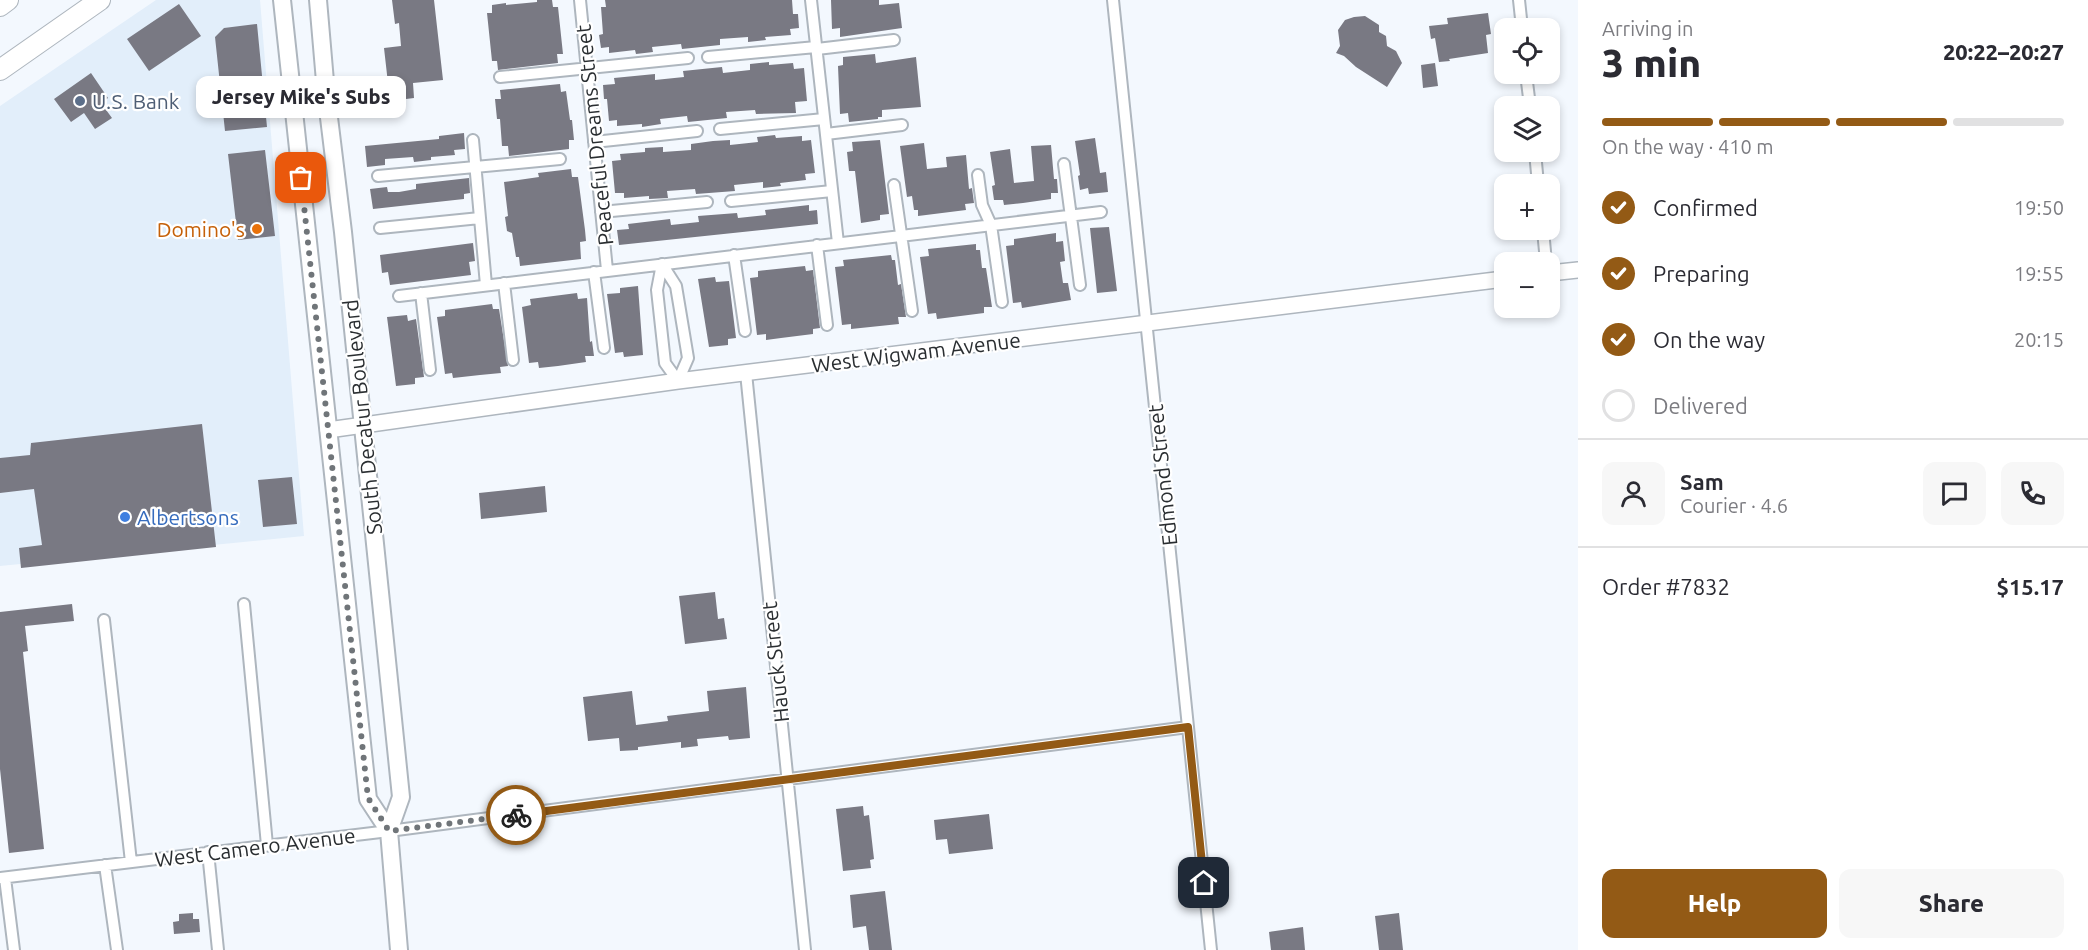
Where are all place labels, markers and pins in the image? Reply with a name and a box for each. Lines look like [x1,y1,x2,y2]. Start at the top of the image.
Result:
callout: Jersey Mike's Subs [196,76,406,118]
place label: U.S. Bank [92,89,180,113]
marker: U.S. Bank [73,94,87,108]
pin [275,152,326,203]
place label: Domino's [157,217,245,241]
marker: Domino's [250,222,264,236]
place label: Albertsons [137,505,239,529]
marker: Albertsons [118,510,132,524]
pin [1178,857,1229,908]

